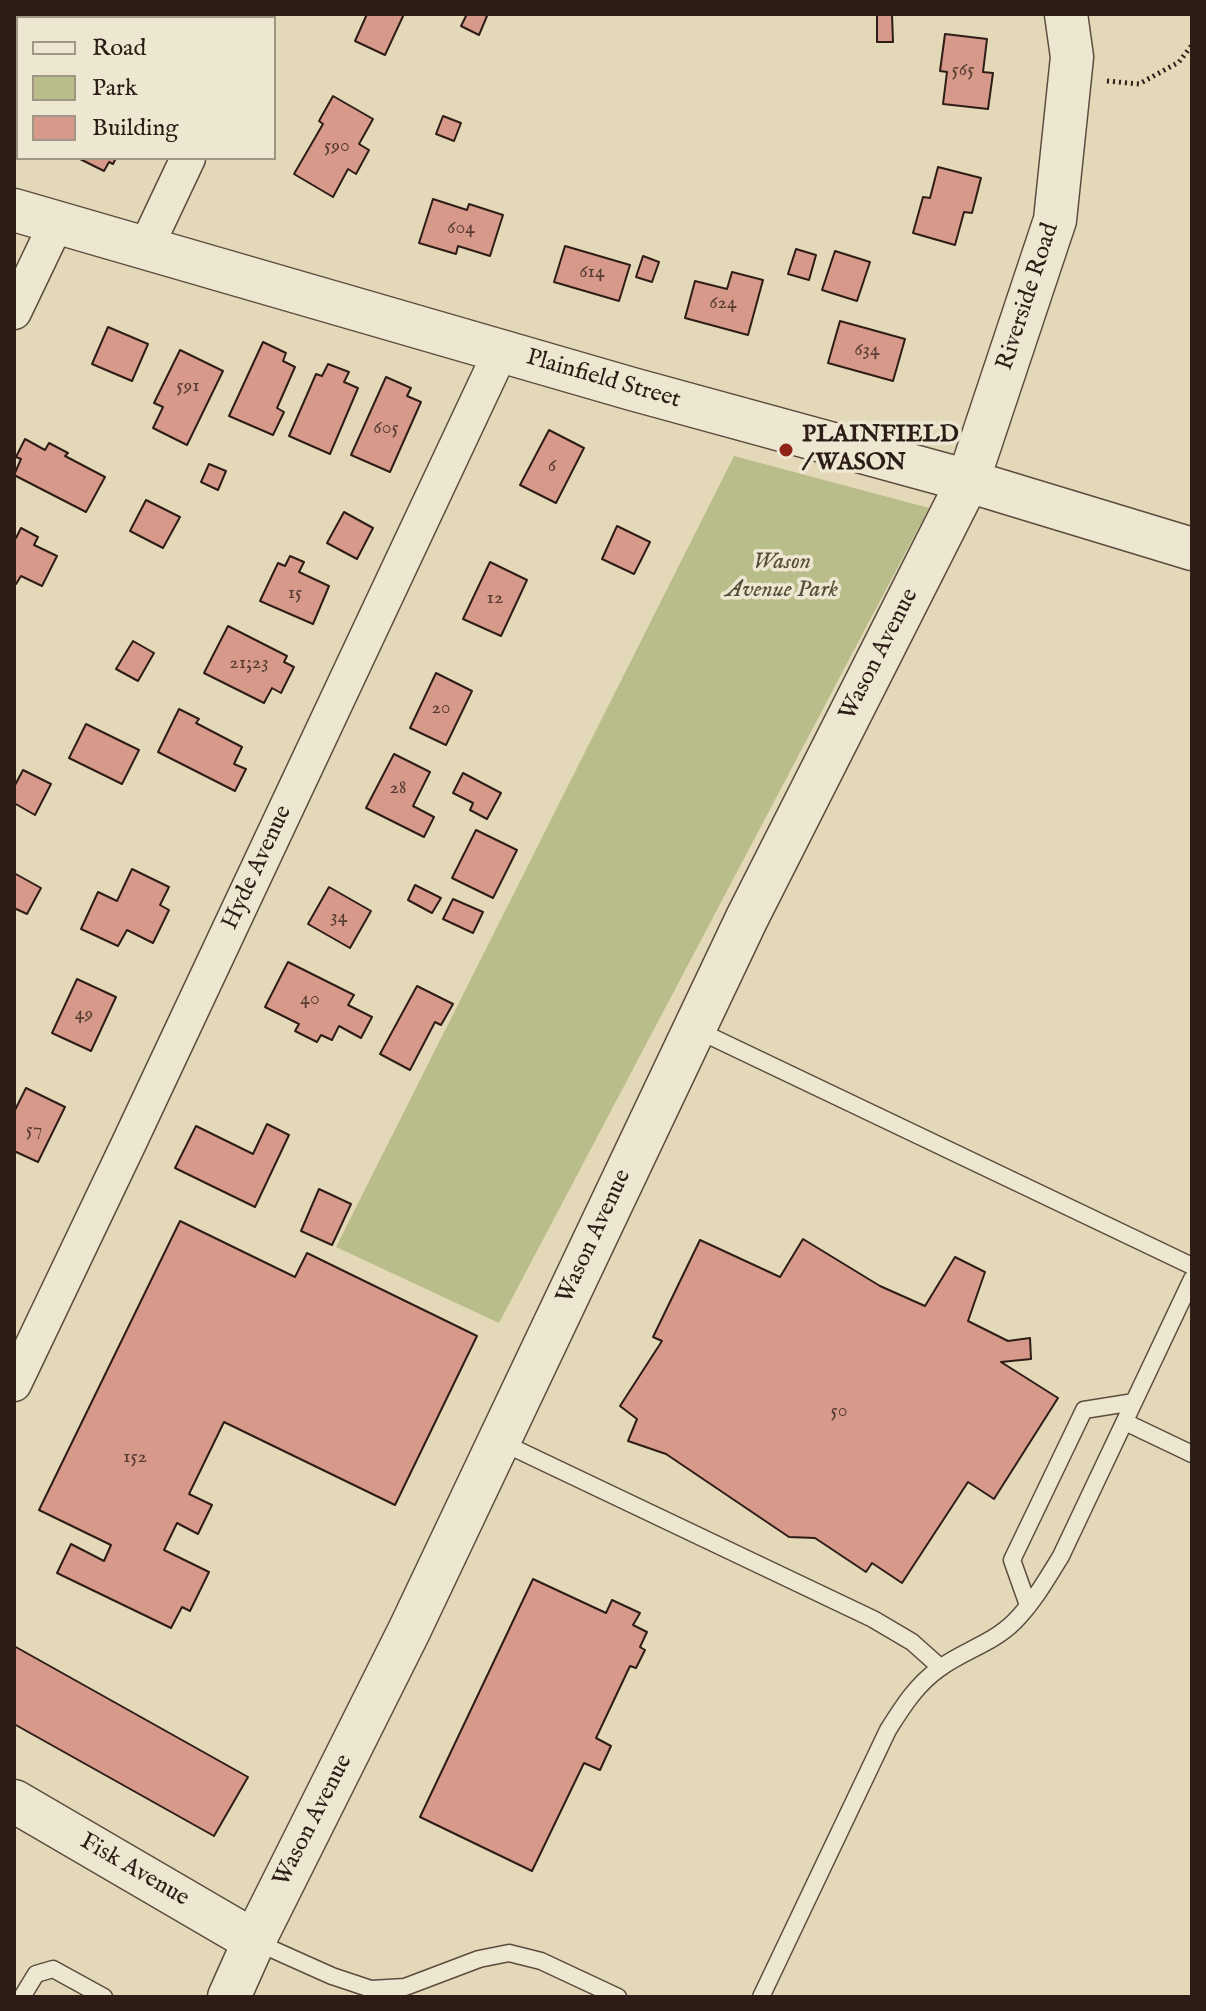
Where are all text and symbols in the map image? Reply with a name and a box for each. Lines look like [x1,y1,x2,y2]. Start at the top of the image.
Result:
legend [16,16,276,160]
text: Road [92,33,146,64]
house number: 565 [952,59,974,83]
text: Park [92,73,138,104]
text: Building [92,113,178,144]
house number: 590 [324,135,350,159]
house number: 604 [447,217,475,241]
street label: Riverside Road [992,220,1066,374]
house number: 614 [579,261,605,285]
house number: 624 [709,292,737,316]
house number: 634 [854,339,880,363]
street label: Plainfield Street [523,344,683,416]
house number: 591 [176,375,200,399]
house number: 605 [373,417,399,441]
place label: PLAINFIELD / WASON [802,422,959,478]
marker: PLAINFIELD / WASON [777,441,795,459]
house number: 6 [548,455,556,479]
park label: Wason Avenue Park [726,549,838,605]
house number: 15 [288,582,302,606]
street label: Wason Avenue [834,584,926,726]
house number: 12 [487,587,503,611]
house number: 21;23 [229,652,269,676]
house number: 20 [431,697,451,721]
house number: 28 [389,777,407,801]
street label: Hyde Avenue [217,801,299,935]
house number: 34 [330,906,348,930]
house number: 40 [300,988,320,1012]
house number: 49 [75,1003,93,1027]
house number: 57 [26,1119,42,1143]
street label: Wason Avenue [551,1165,639,1309]
house number: 50 [831,1400,847,1424]
house number: 152 [123,1446,147,1470]
street label: Wason Avenue [268,1750,360,1892]
street label: Fisk Avenue [74,1828,194,1914]

